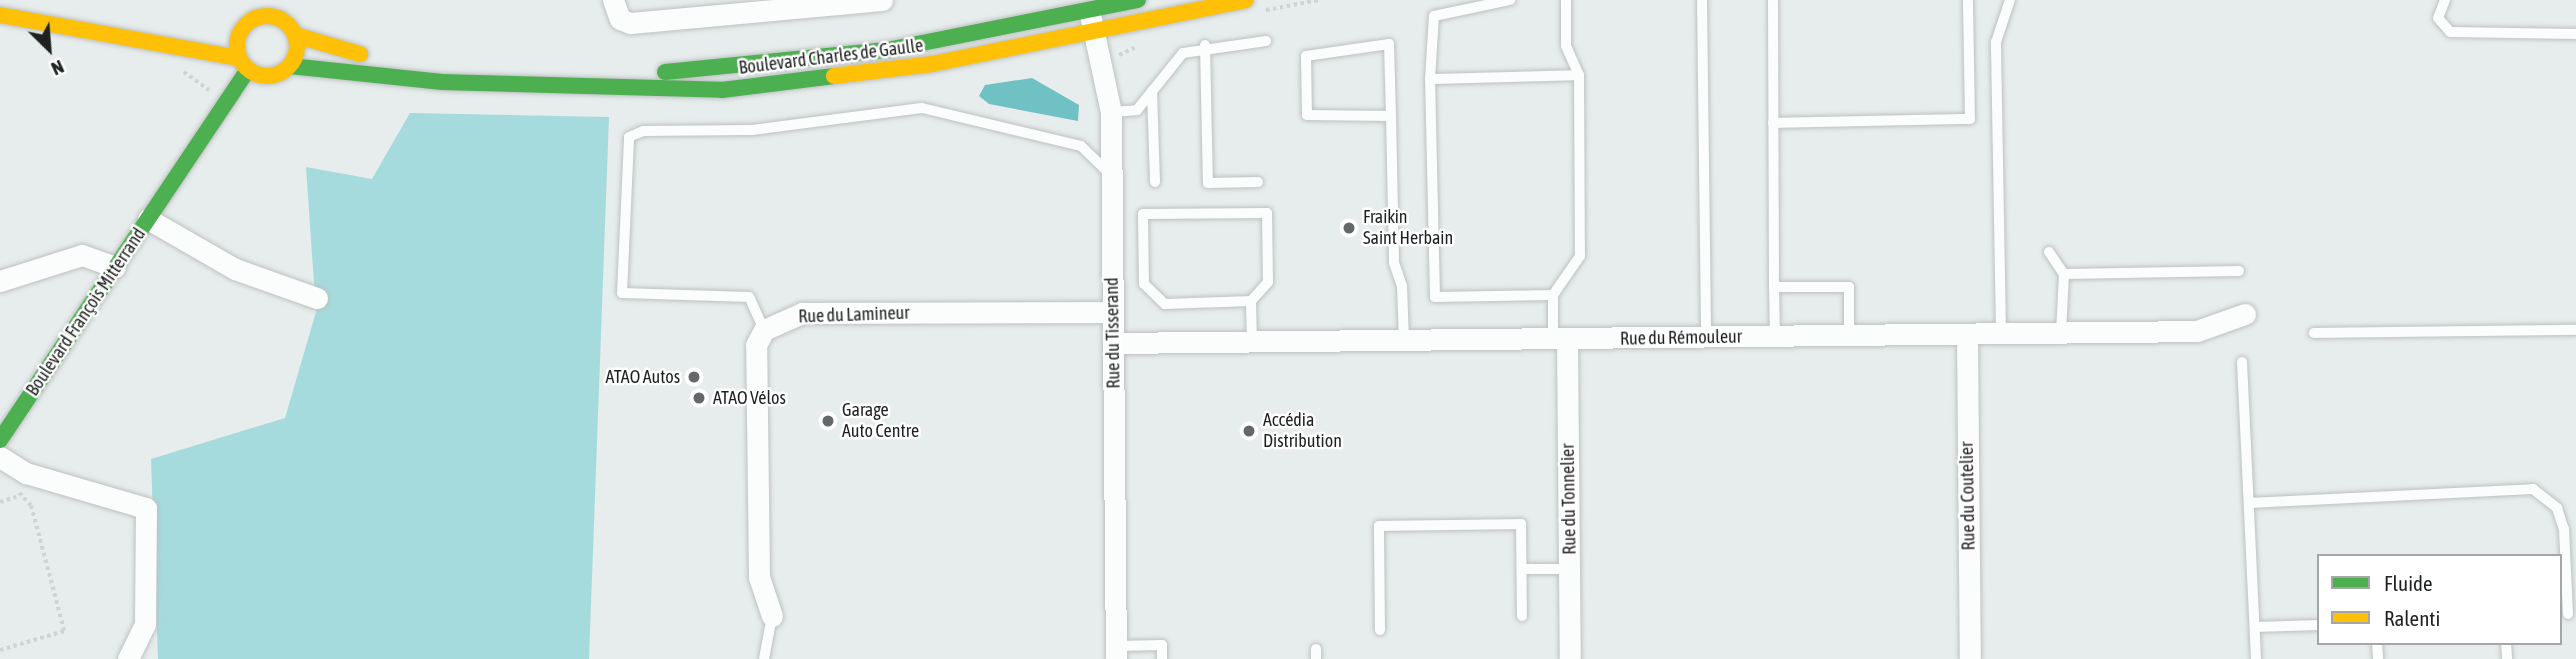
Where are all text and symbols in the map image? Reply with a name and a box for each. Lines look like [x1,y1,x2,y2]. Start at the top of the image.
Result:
north arrow [14,14,84,84]
street label: Boulevard Charles de Gaulle [738,35,924,79]
text: N [48,56,68,80]
place label: Fraikin Saint Herbain [1363,207,1453,249]
marker: Fraikin Saint Herbain [1341,220,1357,236]
street label: Boulevard François Mitterrand [22,224,150,400]
street label: Rue du Tisserand [1101,277,1125,389]
street label: Rue du Lamineur [798,302,910,328]
street label: Rue du Rémouleur [1620,326,1742,350]
place label: ATAO Autos [606,366,680,388]
marker: ATAO Autos [686,369,702,385]
place label: ATAO Vélos [713,387,786,409]
marker: ATAO Vélos [691,390,707,406]
place label: Garage Auto Centre [842,400,919,442]
place label: Accédia Distribution [1263,410,1342,452]
marker: Garage Auto Centre [820,413,836,429]
marker: Accédia Distribution [1241,423,1257,439]
street label: Rue du Coutelier [1956,441,1980,551]
street label: Rue du Tonnelier [1557,443,1581,555]
legend [2317,554,2562,645]
text: Fluide [2384,571,2433,595]
text: Ralenti [2384,606,2440,630]

